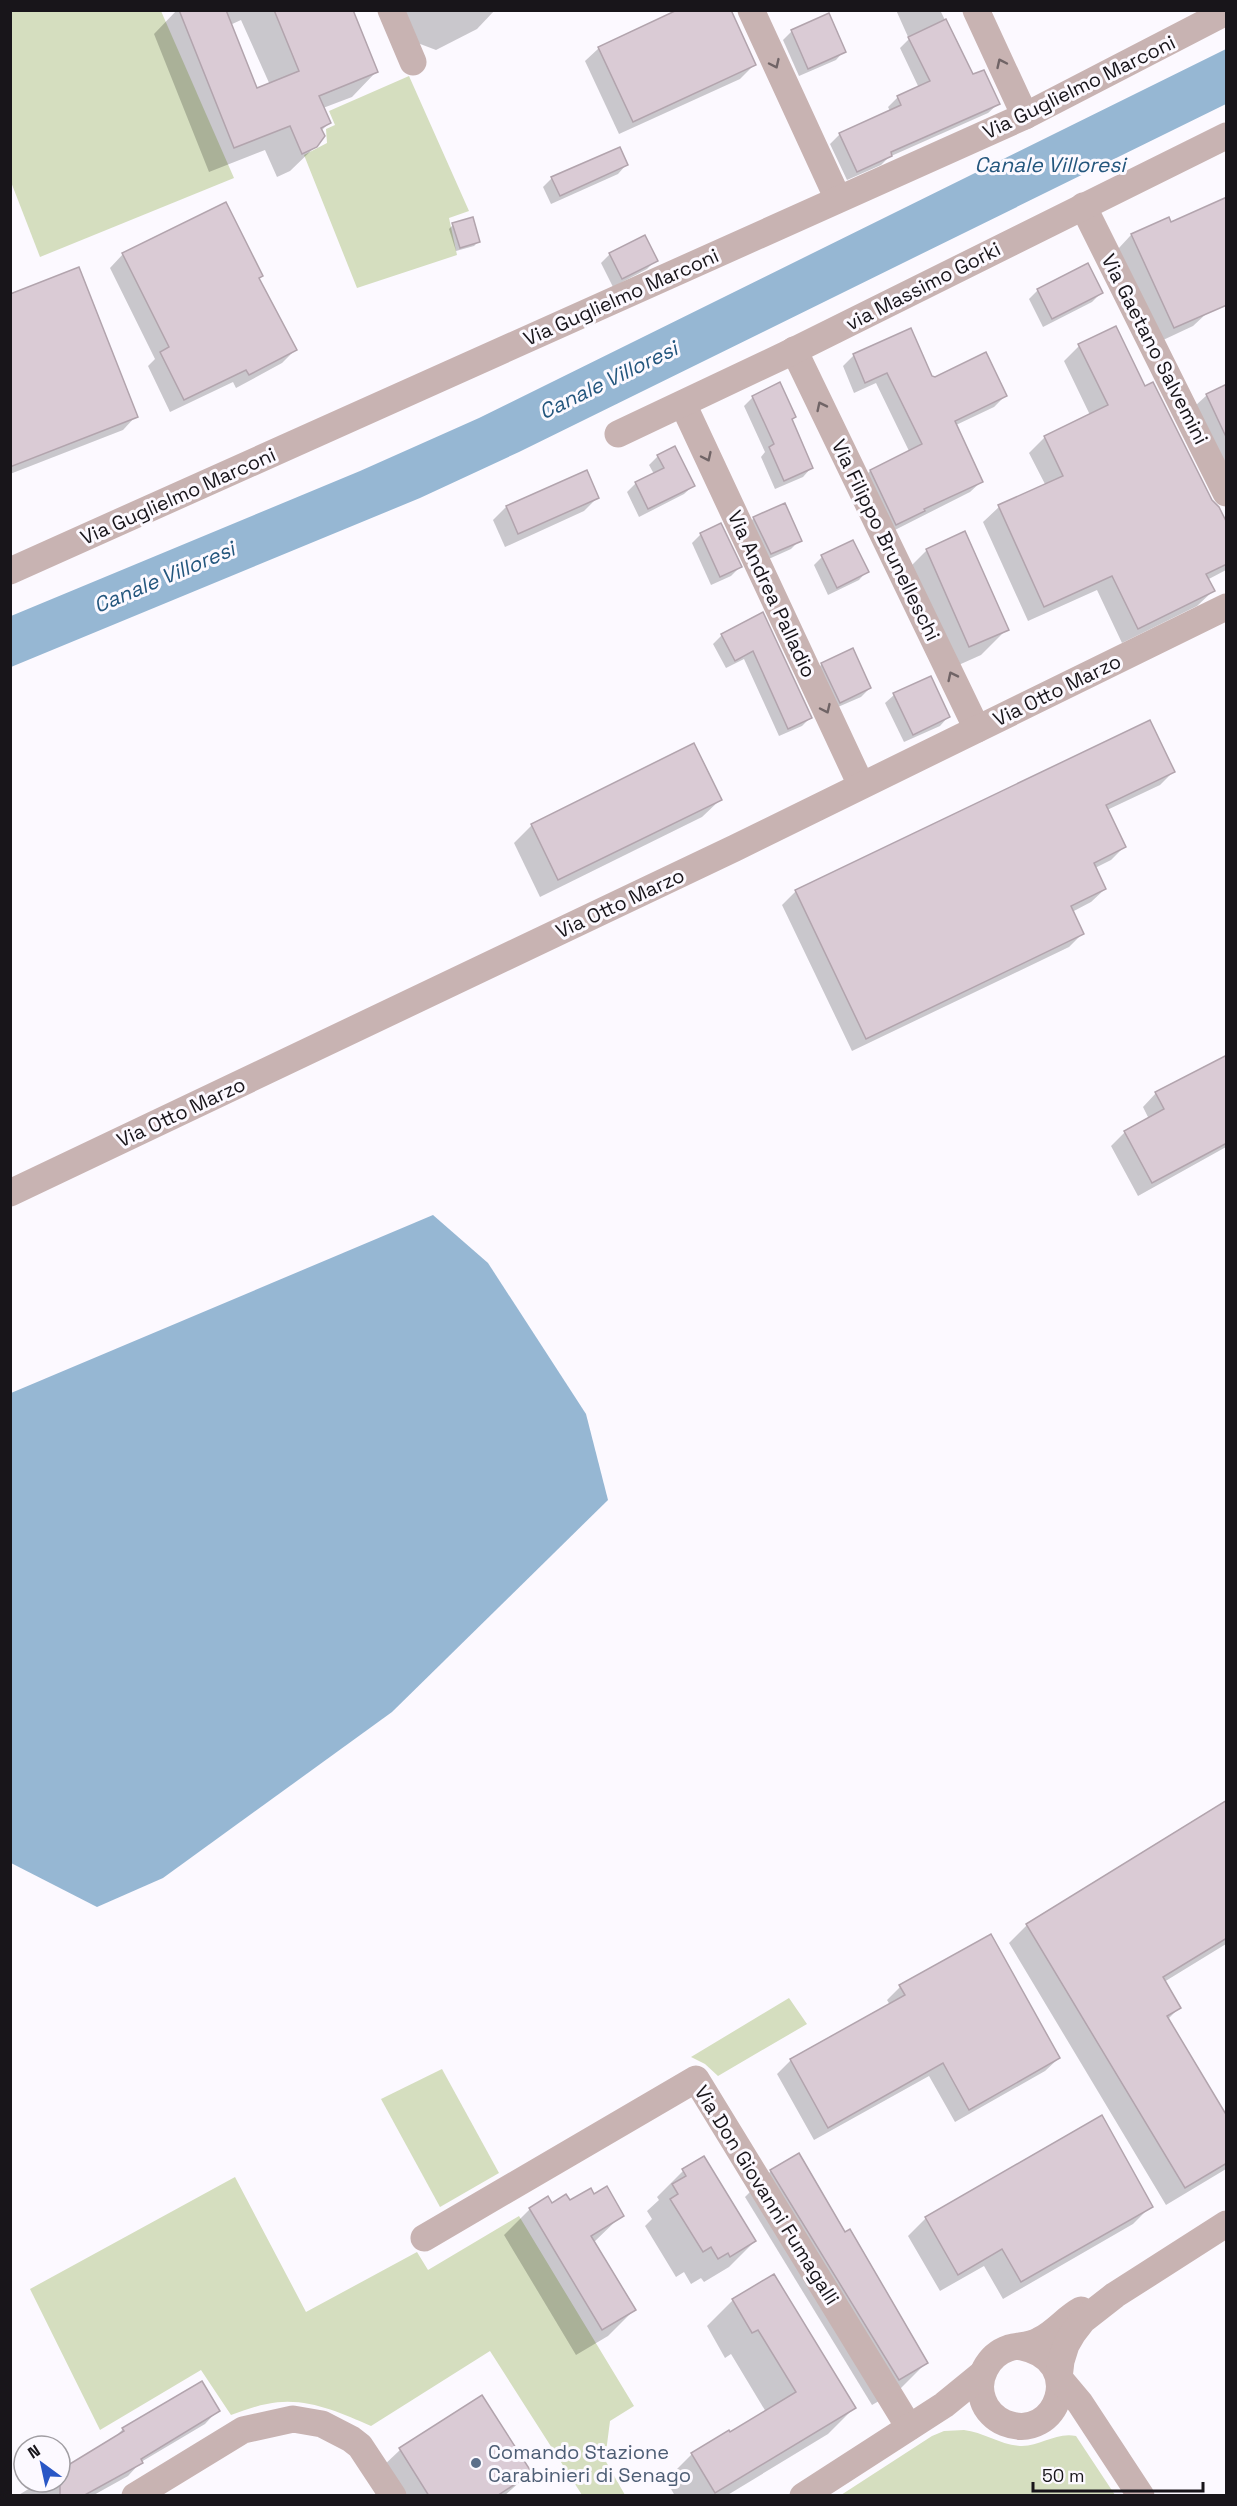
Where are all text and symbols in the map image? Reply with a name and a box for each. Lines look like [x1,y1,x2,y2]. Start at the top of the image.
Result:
street label: Via Guglielmo Marconi [979,29,1179,145]
one-way arrow [768,57,780,68]
one-way arrow [996,58,1008,69]
water label: Canale Villoresi [975,151,1128,178]
street label: via Massimo Gorki [841,236,1005,336]
street label: Via Guglielmo Marconi [519,242,723,352]
street label: Via Gaetano Salvemini [1096,249,1214,449]
water label: Canale Villoresi [534,334,684,425]
one-way arrow [817,402,829,413]
street label: Via Filippo Brunelleschi [826,435,946,645]
street label: Via Guglielmo Marconi [76,441,280,551]
one-way arrow [700,450,712,461]
street label: Via Andrea Palladio [722,506,822,682]
water label: Canale Villoresi [89,534,241,619]
street label: Via Otto Marzo [989,648,1125,732]
one-way arrow [948,672,959,683]
one-way arrow [818,703,830,714]
street label: Via Otto Marzo [551,862,689,944]
street label: Via Otto Marzo [112,1071,250,1153]
street label: Via Don Giovanni Fumagalli [689,2080,845,2310]
north arrow [12,2434,72,2494]
place label: Comando Stazione Carabinieri di Senago [488,2439,691,2488]
text: N [24,2440,44,2464]
scale bar [1033,2455,1202,2493]
marker: Comando Stazione Carabinieri di Senago [469,2456,483,2470]
text: 50 m [1042,2464,1084,2487]

